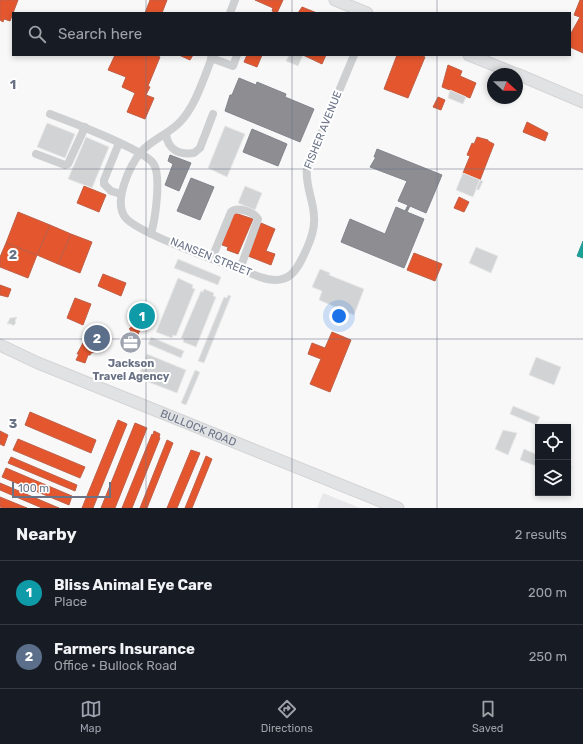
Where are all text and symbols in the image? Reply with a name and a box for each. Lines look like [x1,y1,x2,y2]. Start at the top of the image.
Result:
search box [12,12,571,56]
icon: search [26,23,48,45]
text: Search here [58,25,142,43]
north arrow [487,68,523,104]
text: 1 [10,77,16,92]
street label: FISHER AVENUE [301,89,345,171]
street label: NANSEN STREET [168,235,254,279]
text: 2 [9,247,17,262]
pin: 1 [129,301,155,331]
your location [329,306,349,326]
pin: 2 [84,323,110,353]
office icon: Jackson Travel Agency [118,330,144,356]
place label: Jackson Travel Agency [93,357,170,383]
street label: BULLOCK ROAD [158,406,238,449]
text: 3 [9,416,18,431]
map controls [535,424,571,496]
button: locate [535,424,571,460]
button: layers [535,460,571,496]
scale bar [12,480,111,499]
text: 100 m [18,482,49,495]
text: Nearby [16,524,77,544]
text: 2 results [515,527,567,542]
text: Bliss Animal Eye Care [54,576,213,594]
text: 1 [26,585,32,600]
text: 200 m [528,585,567,600]
text: Place [54,594,87,609]
text: Farmers Insurance [54,640,195,658]
text: 2 [25,649,33,664]
text: 250 m [529,649,567,664]
text: Office · Bullock Road [54,658,177,673]
tab: Map [80,698,102,735]
tab: Directions [261,698,313,735]
tab: Saved [472,698,503,735]

